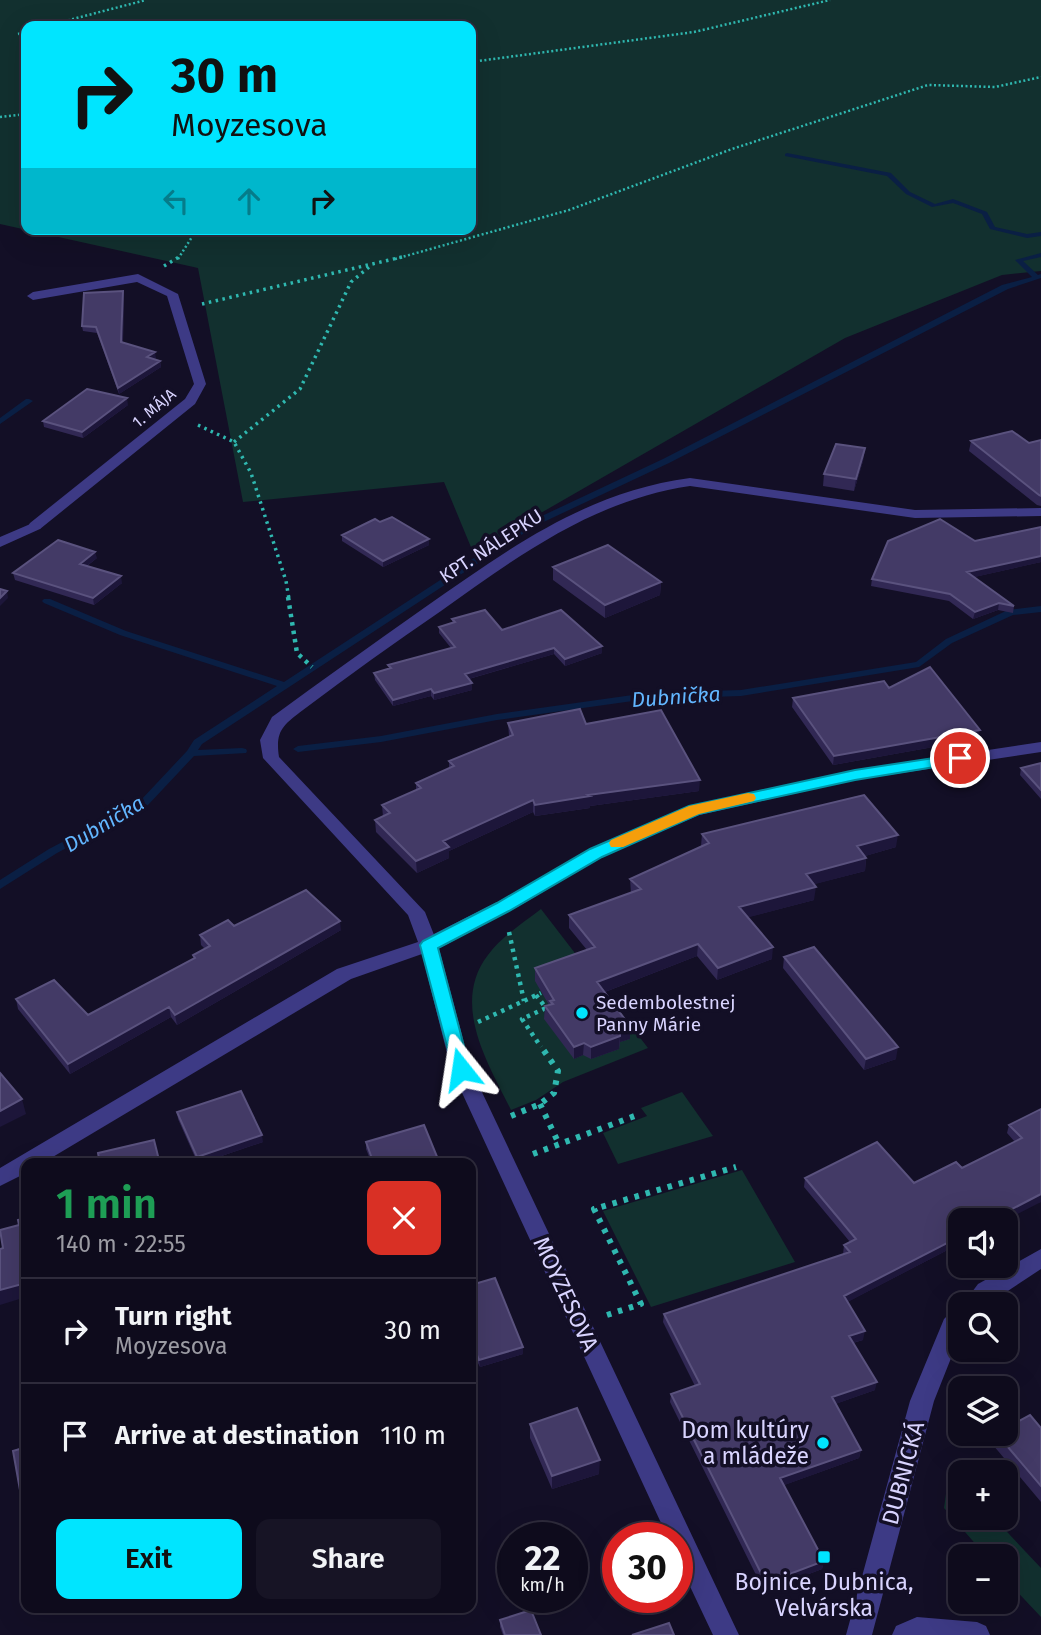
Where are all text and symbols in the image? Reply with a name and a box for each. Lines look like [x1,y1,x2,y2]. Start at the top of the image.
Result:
text: 30 m [171,46,278,105]
icon: right [56,49,147,140]
text: Moyzesova [171,106,328,144]
icon: left [157,182,195,220]
icon: ahead [230,182,268,220]
icon: right [303,182,341,220]
street label: 1. MÁJA [128,383,180,432]
street label: KPT. NÁLEPKU [435,504,547,588]
water label: Dubnička [631,681,721,713]
pin [930,728,990,788]
icon: arrive [941,739,979,777]
water label: Dubnička [59,790,149,858]
place label: Sedembolestnej Panny Márie [596,991,735,1036]
marker: Sedembolestnej Panny Márie [574,1005,590,1021]
position arrow [424,1032,498,1106]
text: 1 min [56,1179,157,1229]
button: close [367,1181,441,1255]
map controls [948,1208,1018,1614]
button: sound [948,1208,1018,1278]
text: 140 m · 22:55 [56,1230,186,1258]
street label: MOYZESOVA [527,1232,605,1357]
button: search [948,1292,1018,1362]
text: Turn right [115,1301,232,1332]
icon: right [56,1312,94,1350]
text: 30 m [384,1315,441,1346]
text: Moyzesova [115,1332,228,1360]
button: layers [948,1376,1018,1446]
place label: Dom kultúry a mládeže [681,1416,810,1470]
icon: arrive [56,1417,94,1455]
street label: DUBNICKÁ [875,1417,930,1528]
text: Arrive at destination [115,1420,359,1451]
text: 110 m [380,1420,446,1451]
marker: Dom kultúry a mládeže [815,1435,831,1451]
button: + [948,1460,1018,1530]
button: Exit [56,1519,242,1599]
button: Share [256,1519,441,1599]
speed limit sign: 30 [602,1522,693,1613]
text: 22 [524,1537,561,1579]
button: − [948,1544,1018,1614]
marker: Bojnice, Dubnica, Velvárska [816,1549,832,1565]
place label: Bojnice, Dubnica, Velvárska [735,1568,913,1622]
text: km/h [520,1574,565,1596]

